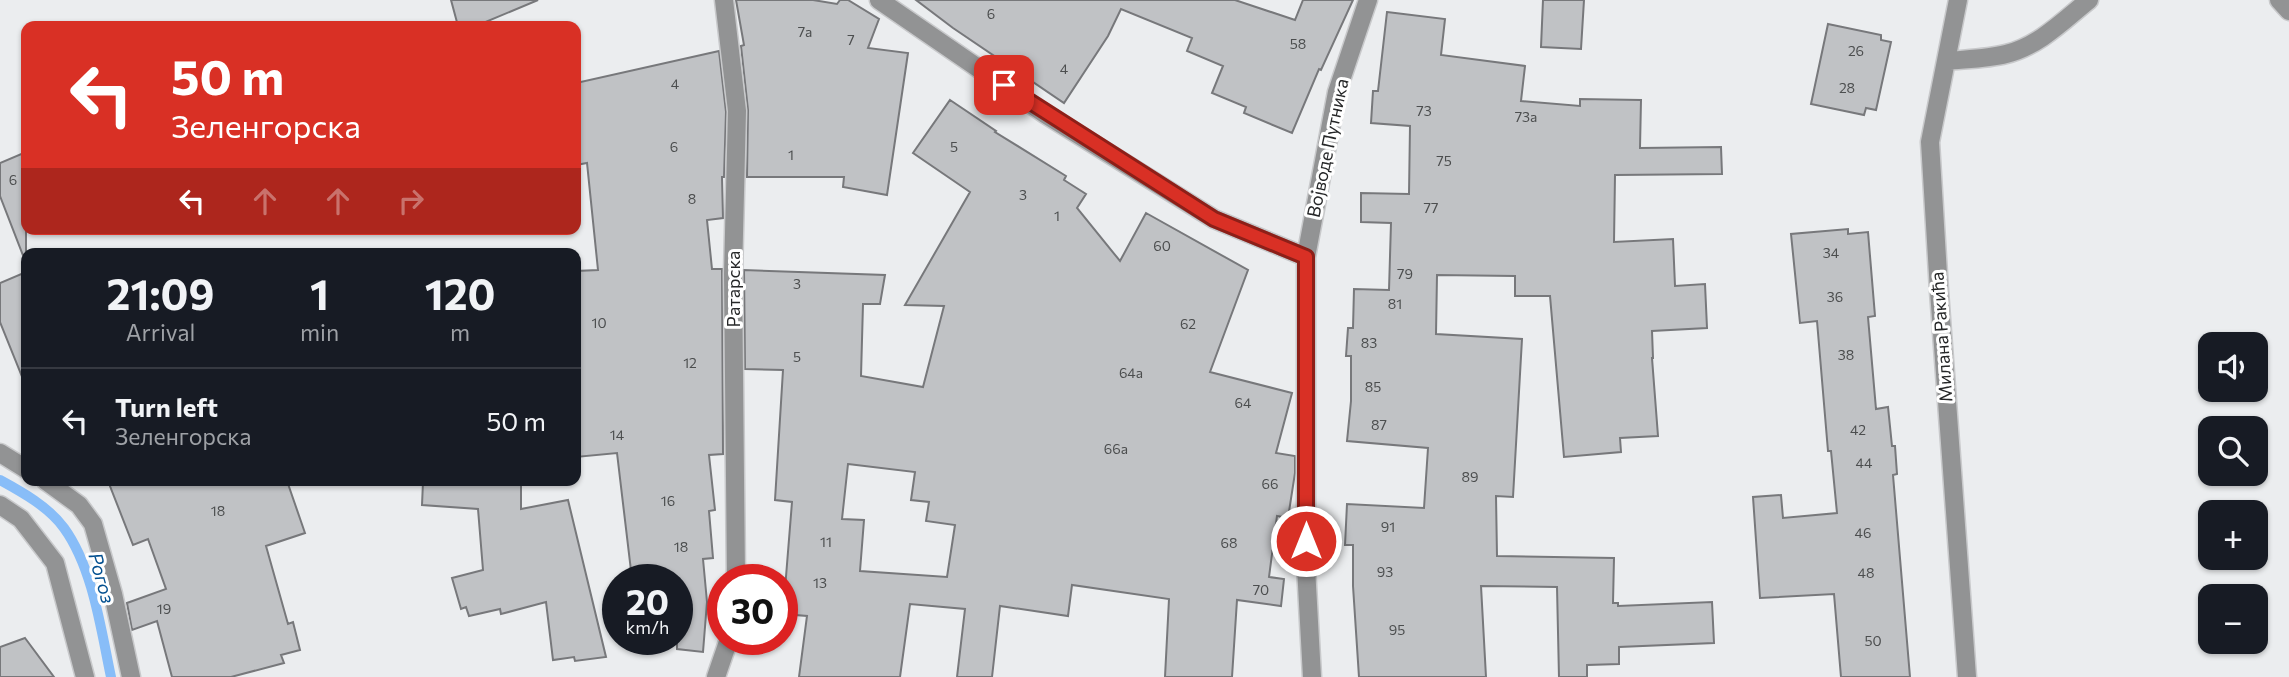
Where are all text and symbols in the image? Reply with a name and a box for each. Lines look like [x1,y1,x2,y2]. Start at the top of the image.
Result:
house number: 6 [987,5,995,22]
house number: 7a [798,23,812,40]
house number: 7 [847,31,855,48]
house number: 58 [1290,35,1306,52]
house number: 26 [1848,42,1864,59]
text: 50 m [171,45,284,105]
icon: left [56,49,147,140]
pin [974,55,1034,115]
house number: 4 [1060,60,1069,77]
icon: arrive [985,66,1023,104]
house number: 4 [671,75,680,92]
street label: Војводе Путника [1302,76,1352,219]
house number: 28 [1839,79,1855,96]
house number: 73 [1416,102,1432,119]
text: Зеленгорска [171,105,361,145]
house number: 73a [1515,108,1537,125]
house number: 6 [670,138,678,155]
house number: 5 [950,138,958,155]
house number: 1 [788,146,794,163]
house number: 75 [1436,152,1452,169]
house number: 6 [9,171,17,188]
icon: left [173,182,211,220]
icon: ahead [246,182,284,220]
icon: ahead [319,182,357,220]
icon: right [392,182,430,220]
house number: 3 [1019,186,1027,203]
house number: 8 [688,190,696,207]
house number: 77 [1424,199,1438,216]
house number: 1 [1054,207,1060,224]
house number: 60 [1153,237,1171,254]
house number: 34 [1823,244,1840,261]
street label: Ратарска [722,251,744,327]
house number: 79 [1397,265,1413,282]
text: 21:09 [107,267,214,319]
text: 1 [310,267,329,319]
text: 120 [425,267,495,319]
street label: Милана Ракића [1925,271,1957,403]
house number: 3 [793,275,801,292]
house number: 36 [1827,288,1843,305]
house number: 81 [1388,295,1402,312]
house number: 10 [591,314,607,331]
house number: 62 [1180,315,1196,332]
text: Arrival [126,318,195,346]
text: min [300,318,339,346]
text: m [450,318,470,346]
map controls [2198,332,2268,654]
button: sound [2198,332,2268,402]
house number: 83 [1361,334,1377,351]
house number: 38 [1838,346,1854,363]
house number: 5 [793,348,801,365]
house number: 12 [683,354,697,371]
house number: 64a [1119,364,1143,381]
house number: 85 [1365,378,1381,395]
text: Turn left [115,391,218,422]
house number: 64 [1235,394,1252,411]
icon: left [56,402,94,440]
text: 50 m [486,405,546,436]
house number: 87 [1371,416,1387,433]
button: search [2198,416,2268,486]
house number: 42 [1850,421,1866,438]
text: Зеленгорска [115,422,252,450]
house number: 14 [610,426,625,443]
house number: 66a [1104,440,1128,457]
house number: 44 [1856,454,1873,471]
house number: 89 [1462,468,1479,485]
house number: 66 [1262,475,1279,492]
house number: 16 [661,492,675,509]
button: + [2198,500,2268,570]
house number: 18 [211,502,225,519]
position arrow [1269,504,1343,578]
house number: 91 [1381,518,1395,535]
house number: 46 [1855,524,1871,541]
house number: 11 [820,533,832,550]
house number: 68 [1221,534,1238,551]
house number: 18 [674,538,688,555]
water label: Рогоз [84,550,121,606]
house number: 93 [1377,563,1393,580]
speed limit sign: 30 [707,564,798,655]
house number: 48 [1858,564,1874,581]
house number: 13 [813,574,827,591]
text: 20 [626,579,669,622]
house number: 70 [1253,581,1269,598]
button: − [2198,584,2268,654]
house number: 19 [157,600,171,617]
text: km/h [626,616,669,638]
house number: 95 [1389,621,1405,638]
house number: 50 [1864,632,1882,649]

